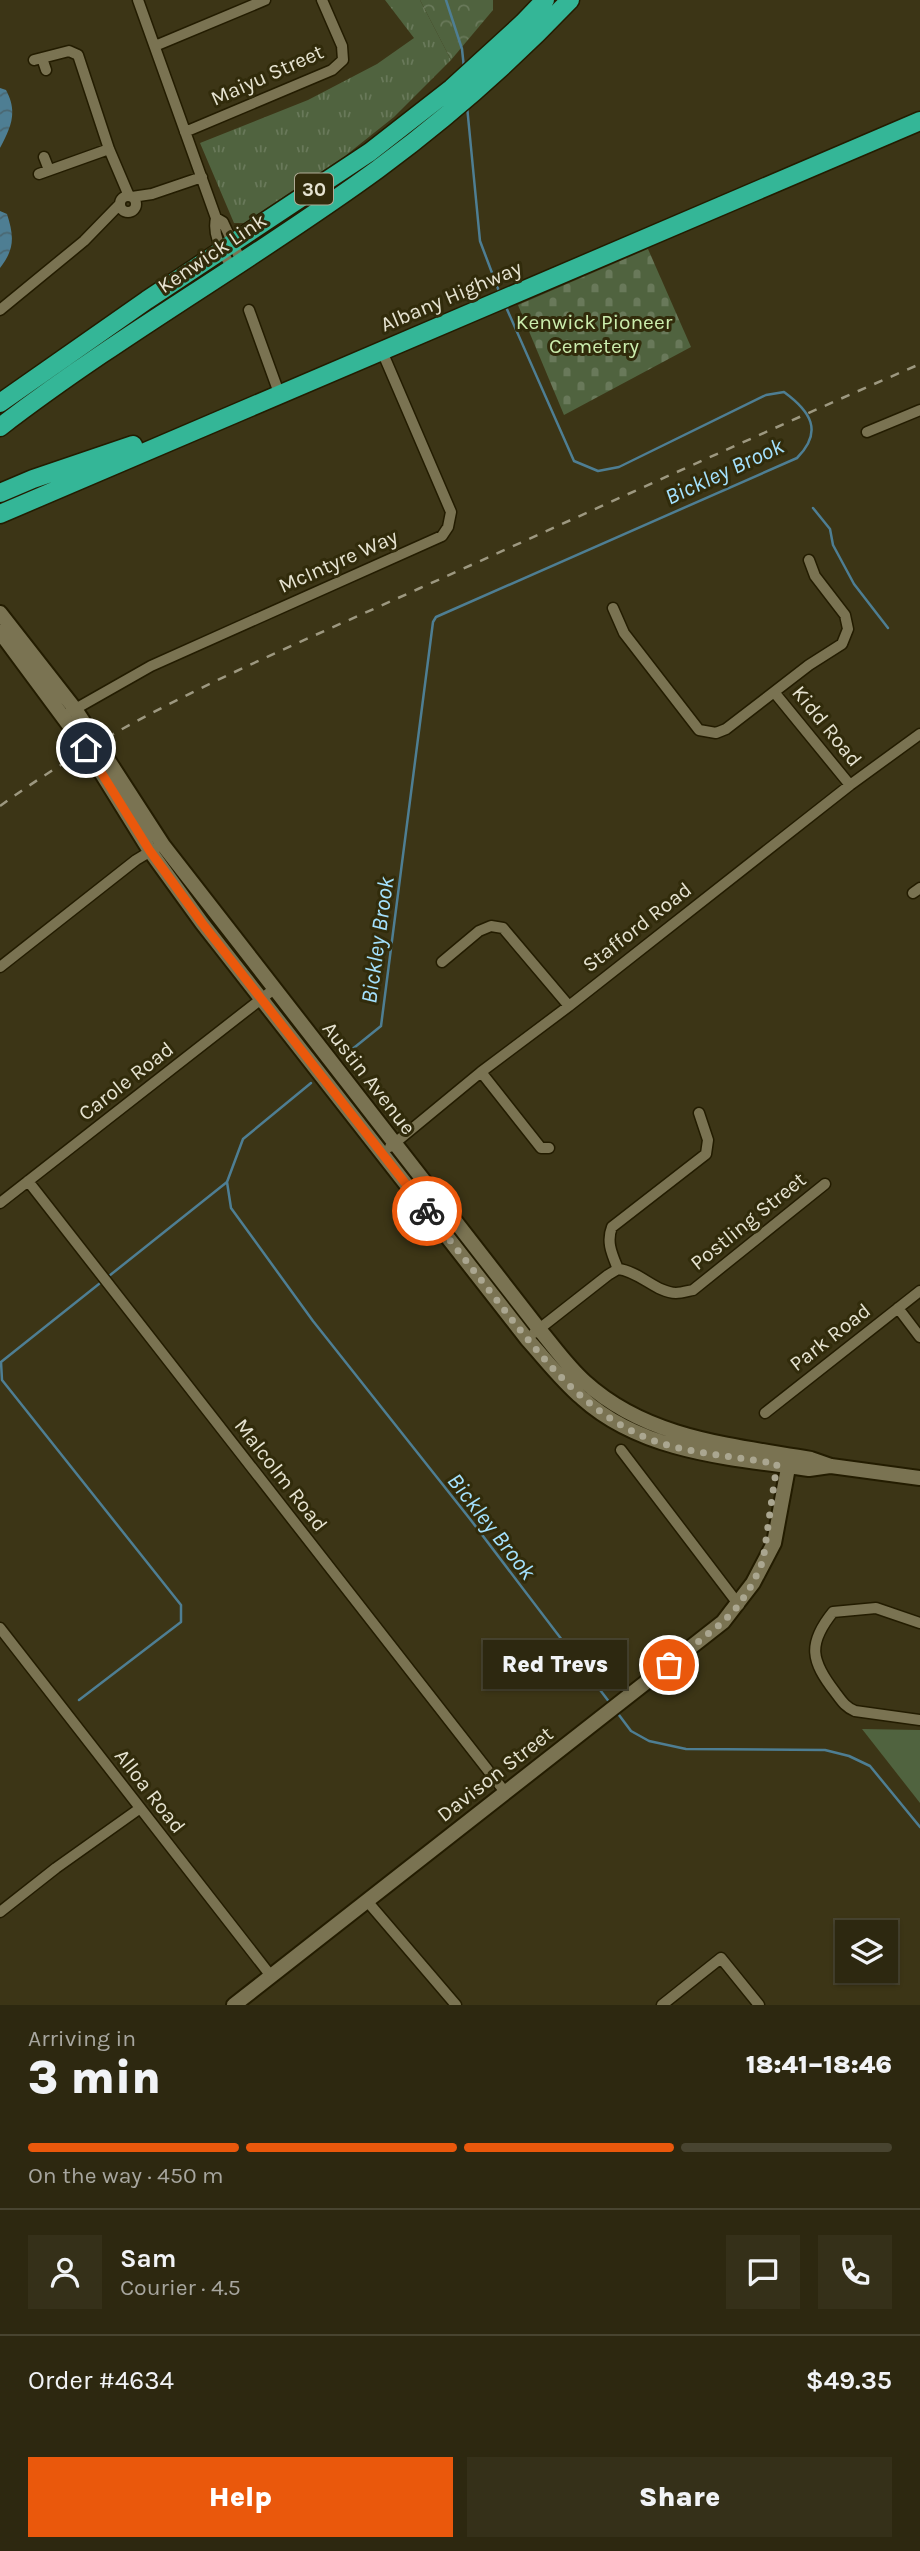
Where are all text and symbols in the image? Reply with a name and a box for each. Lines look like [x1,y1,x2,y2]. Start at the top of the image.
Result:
street label: Maiyu Street [207,39,327,111]
road number: 30 [295,174,333,204]
street label: Kenwick Link [153,208,271,298]
street label: Albany Highway [377,255,525,337]
park label: Kenwick Pioneer Cemetery [516,310,673,358]
water label: Bickley Brook [661,432,788,511]
street label: McIntyre Way [275,524,401,598]
street label: Kidd Road [787,681,867,771]
pin [56,718,116,778]
icon: home [67,729,105,767]
water label: Bickley Brook [355,875,400,1005]
street label: Stafford Road [578,877,696,977]
street label: Austin Avenue [317,1017,421,1139]
street label: Carole Road [74,1037,178,1125]
street label: Postling Street [686,1167,811,1275]
courier [392,1176,462,1246]
icon: bike [408,1192,446,1230]
street label: Park Road [785,1298,875,1376]
street label: Malcolm Road [230,1414,332,1536]
water label: Bickley Brook [442,1468,542,1585]
pin [639,1635,699,1695]
callout: Red Trevs [484,1640,627,1690]
icon: bag [650,1646,688,1684]
text: Red Trevs [502,1651,608,1678]
street label: Davison Street [432,1721,558,1827]
street label: Alloa Road [110,1744,190,1838]
map controls [835,1920,898,1983]
button: layers [835,1920,898,1983]
text: Arriving in [28,2025,136,2052]
text: 18:41–18:46 [746,2049,892,2080]
text: 3 min [28,2051,161,2105]
text: On the way · 450 m [28,2162,224,2189]
button: person [28,2235,102,2309]
button: chat [726,2235,800,2309]
button: phone [818,2235,892,2309]
text: Sam [120,2243,176,2274]
text: Courier · 4.5 [120,2274,241,2301]
text: Order #4634 [28,2365,174,2396]
text: $49.35 [806,2365,892,2396]
button: Help [28,2457,453,2537]
button: Share [467,2457,892,2537]

